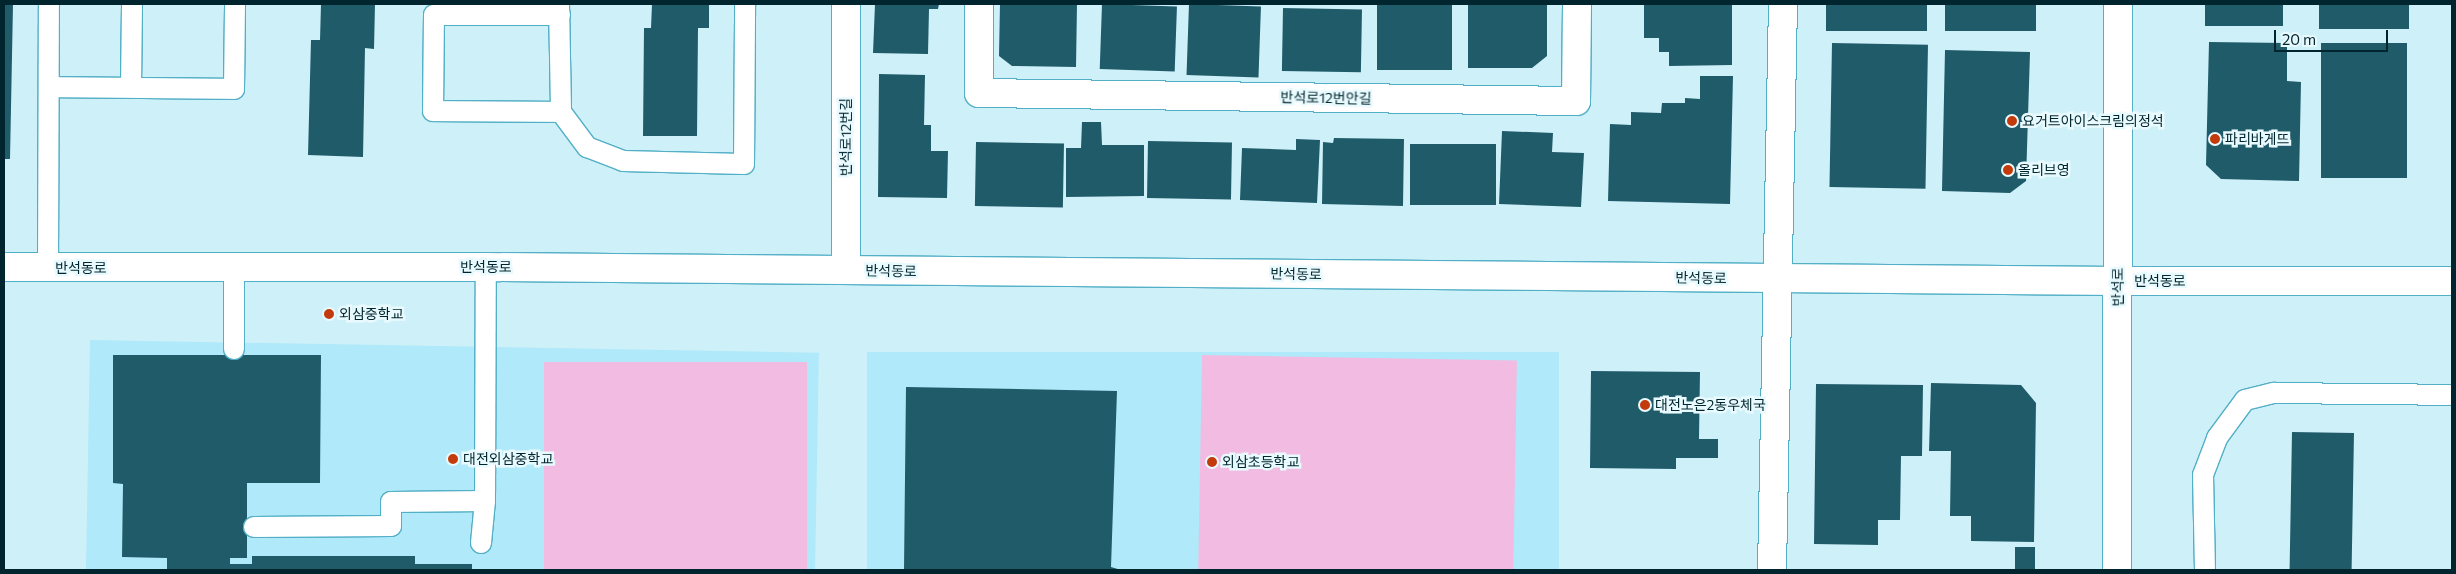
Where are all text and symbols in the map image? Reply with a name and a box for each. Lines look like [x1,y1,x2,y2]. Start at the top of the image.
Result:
scale bar [2276,20,2390,52]
text: 20 m [2282,30,2316,48]
street label: 반석로12번안길 [1280,89,1372,107]
street label: 반석로12번길 [838,98,854,176]
place label: 요거트아이스크림의정석 [2022,113,2164,129]
marker: 요거트아이스크림의정석 [2006,115,2018,127]
place label: 파리바게뜨 [2225,131,2289,147]
marker: 파리바게뜨 [2209,133,2221,145]
place label: 올리브영 [2018,162,2070,178]
marker: 올리브영 [2002,164,2014,176]
street label: 반석동로 [460,259,512,275]
street label: 반석동로 [55,260,107,276]
street label: 반석동로 [865,262,917,280]
street label: 반석동로 [1270,265,1322,283]
street label: 반석로 [2110,268,2126,306]
street label: 반석동로 [1675,269,1727,287]
street label: 반석동로 [2134,273,2186,289]
place label: 외삼중학교 [339,306,403,322]
marker: 외삼중학교 [323,308,335,320]
place label: 대전노은2동우체국 [1655,397,1766,413]
marker: 대전노은2동우체국 [1639,399,1651,411]
place label: 대전외삼중학교 [463,451,553,467]
marker: 대전외삼중학교 [447,453,459,465]
place label: 외삼초등학교 [1222,454,1299,470]
marker: 외삼초등학교 [1206,456,1218,468]

